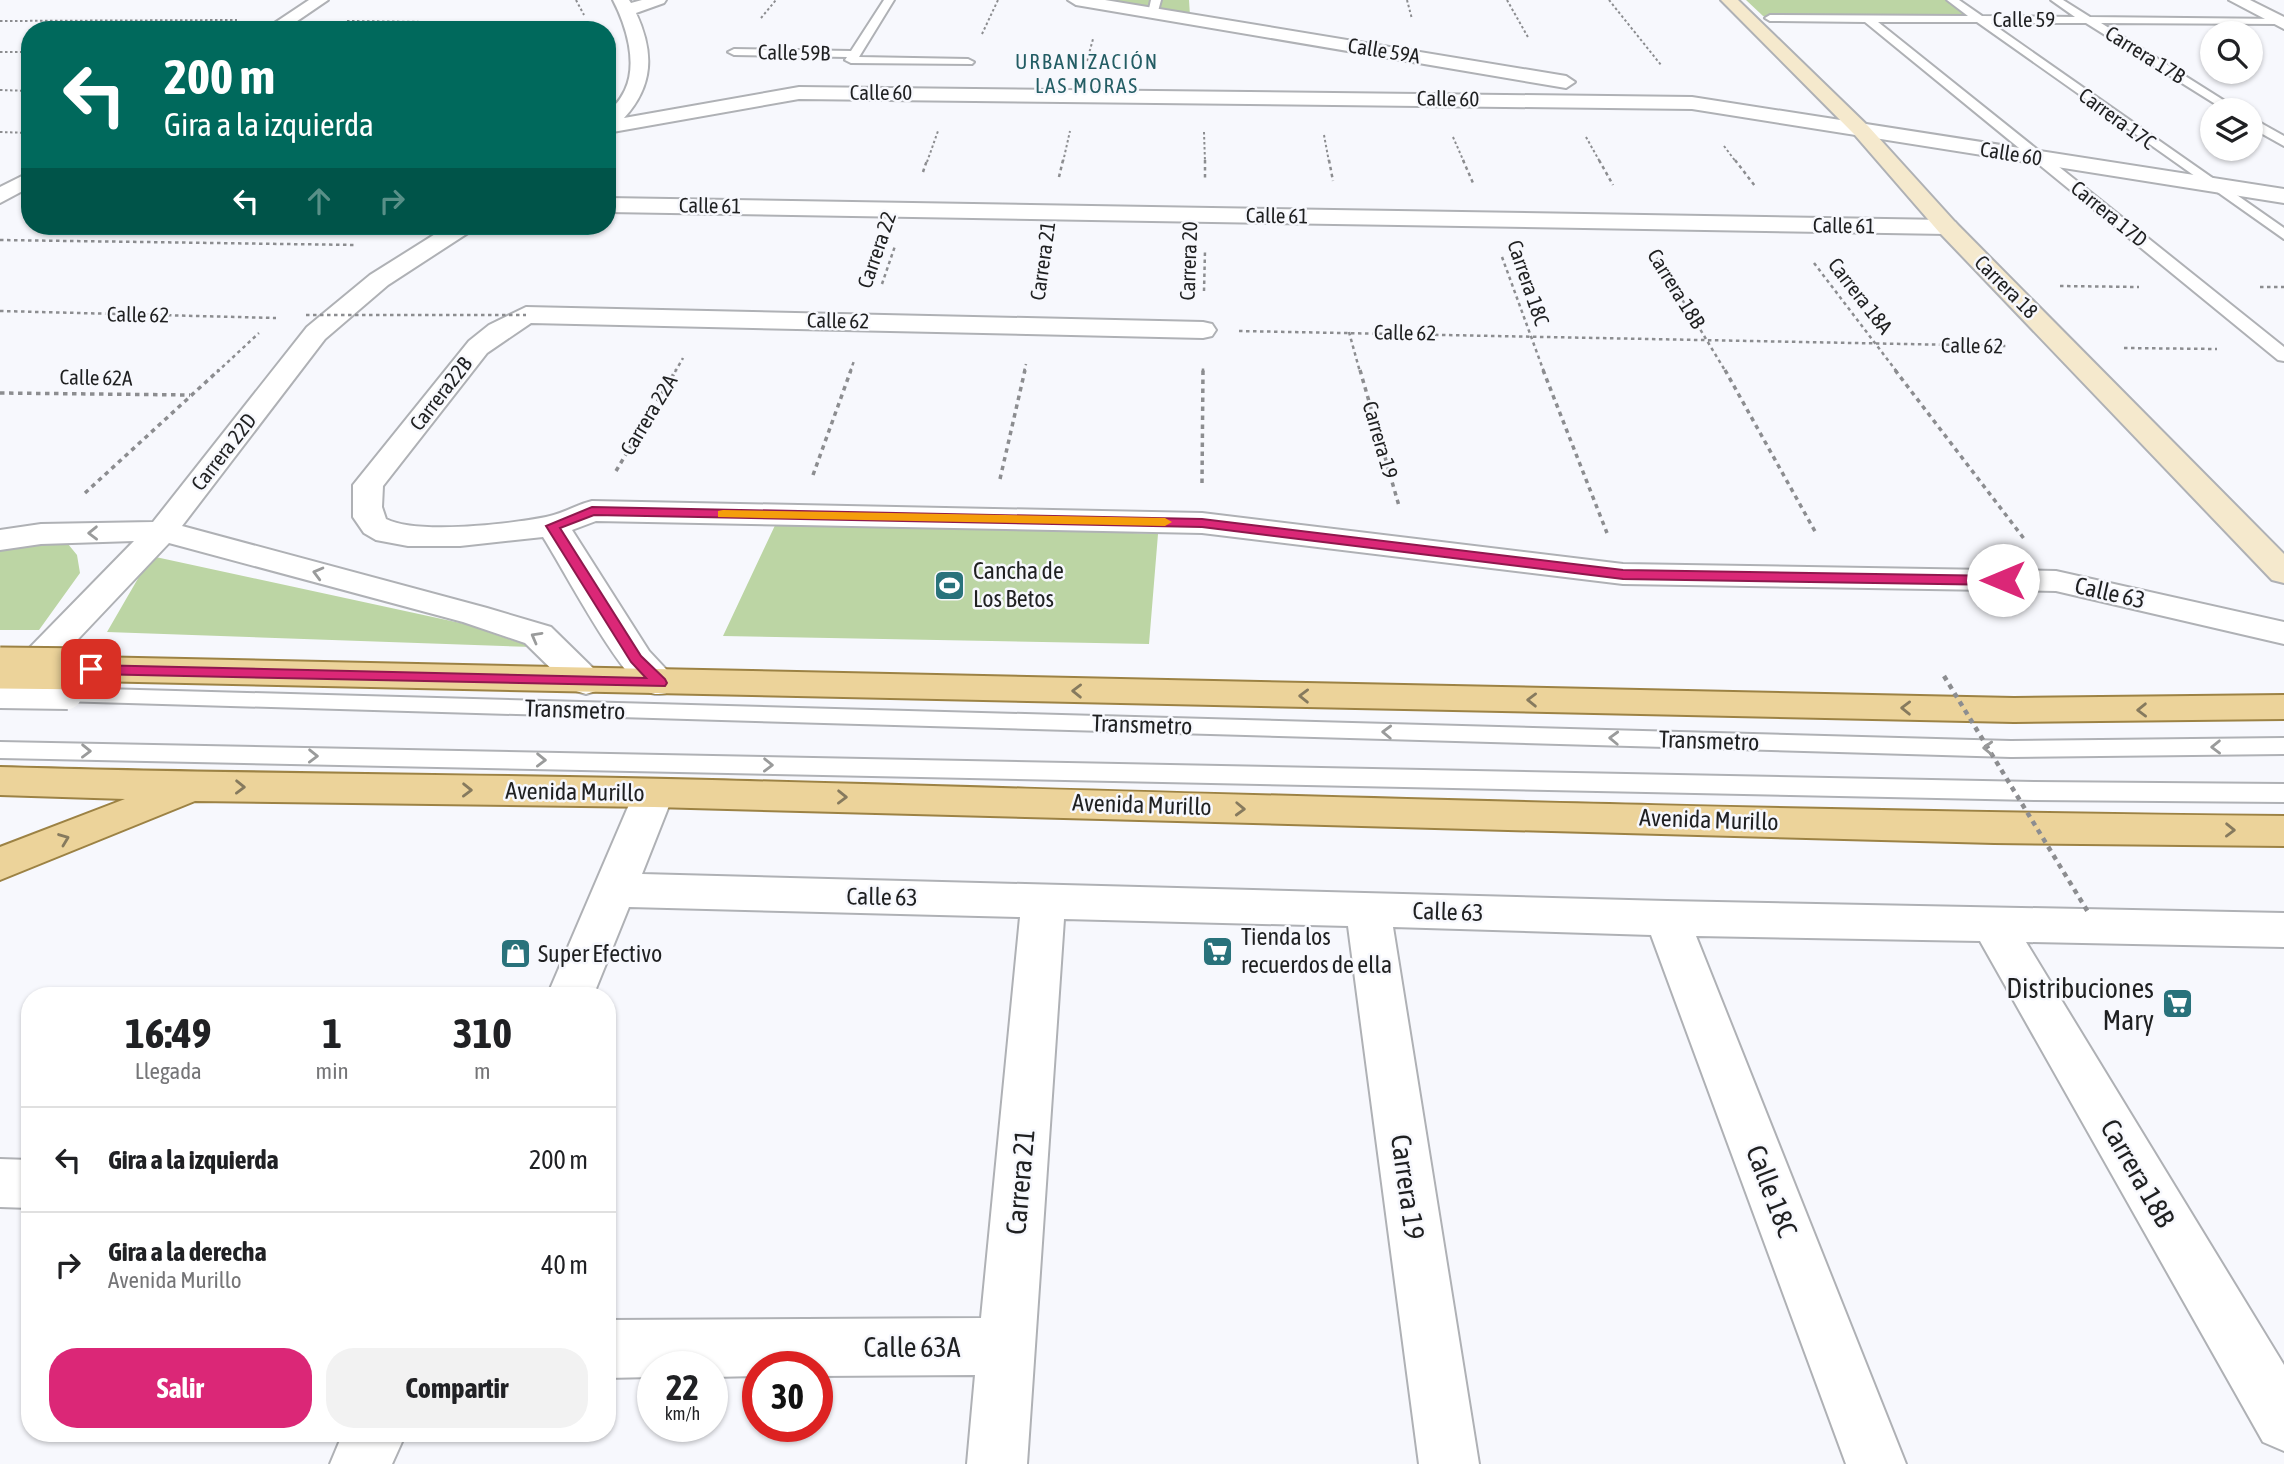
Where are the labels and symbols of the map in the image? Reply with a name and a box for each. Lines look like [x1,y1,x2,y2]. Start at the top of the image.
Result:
street label: Calle 59 [1993,7,2055,31]
street label: Carrera 17B [2101,20,2190,88]
street label: Calle 59A [1346,32,1423,68]
street label: Calle 59B [758,39,830,65]
district label: URBANIZACIÓN LAS MORAS [1015,49,1159,97]
street label: Calle 60 [850,80,912,104]
street label: Carrera 17C [2075,82,2161,154]
street label: Calle 60 [1417,85,1479,111]
street label: Calle 60 [1979,136,2044,170]
street label: Carrera 17D [2067,175,2153,251]
street label: Calle 61 [679,192,741,218]
street label: Calle 61 [1246,202,1308,228]
street label: Carrera 22 [852,208,900,291]
street label: Calle 61 [1813,212,1875,238]
street label: Carrera 21 [1025,220,1059,302]
street label: Carrera 20 [1175,221,1201,301]
street label: Carrera 18C [1503,237,1555,329]
street label: Carrera 18B [1643,244,1711,333]
street label: Carrera 18 [1970,250,2043,323]
street label: Carrera 18A [1824,253,1898,339]
street label: Calle 62 [107,301,169,327]
street label: Calle 62 [807,307,869,333]
street label: Calle 62 [1374,319,1436,345]
street label: Calle 62 [1941,332,2003,358]
street label: Carrera22B [404,352,476,435]
street label: Calle 62A [60,364,133,390]
street label: Carrera 22A [615,369,682,459]
street label: Carrera 19 [1358,398,1403,481]
street label: Carrera 22D [186,408,261,495]
one-way arrow [88,525,99,540]
position arrow [1966,543,2040,617]
place label: Cancha de Los Betos [973,557,1064,612]
one-way arrow [312,567,324,581]
sports icon: Cancha de Los Betos [933,568,967,602]
street label: Calle 63 [2072,571,2148,614]
one-way arrow [530,631,543,645]
pin [61,639,121,699]
one-way arrow [1071,683,1082,699]
one-way arrow [1299,688,1309,704]
one-way arrow [1526,693,1537,708]
street label: Transmetro [524,694,626,725]
one-way arrow [1901,700,1911,716]
one-way arrow [2137,702,2147,718]
street label: Transmetro [1091,709,1193,740]
one-way arrow [1381,724,1391,740]
street label: Transmetro [1658,725,1760,756]
one-way arrow [1608,731,1619,746]
one-way arrow [2210,740,2221,755]
one-way arrow [1983,741,1994,756]
one-way arrow [80,744,91,759]
one-way arrow [308,748,319,763]
one-way arrow [536,752,546,768]
one-way arrow [763,757,774,772]
street label: Avenida Murillo [505,777,645,806]
one-way arrow [235,779,245,795]
one-way arrow [462,782,473,798]
one-way arrow [837,789,847,805]
street label: Avenida Murillo [1072,789,1212,820]
one-way arrow [1235,801,1246,816]
street label: Avenida Murillo [1639,804,1779,835]
one-way arrow [2226,822,2236,838]
one-way arrow [57,833,69,847]
street label: Calle 63 [846,882,918,911]
street label: Calle 63 [1412,897,1484,926]
place label: Tienda los recuerdos de ella [1241,923,1392,978]
supermarket icon: Tienda los recuerdos de ella [1201,934,1235,968]
shop icon: Super Efectivo [498,937,532,971]
place label: Super Efectivo [538,940,662,967]
place label: Distribuciones Mary [2006,972,2154,1036]
supermarket icon: Distribuciones Mary [2160,987,2194,1021]
street label: Carrera 18B [2094,1113,2182,1233]
street label: Carrera 21 [999,1128,1041,1236]
street label: Carrera 19 [1385,1132,1431,1242]
street label: Calle 18C [1740,1141,1804,1242]
street label: Calle 63A [864,1331,961,1363]
speed limit sign: 30 [742,1351,833,1442]

